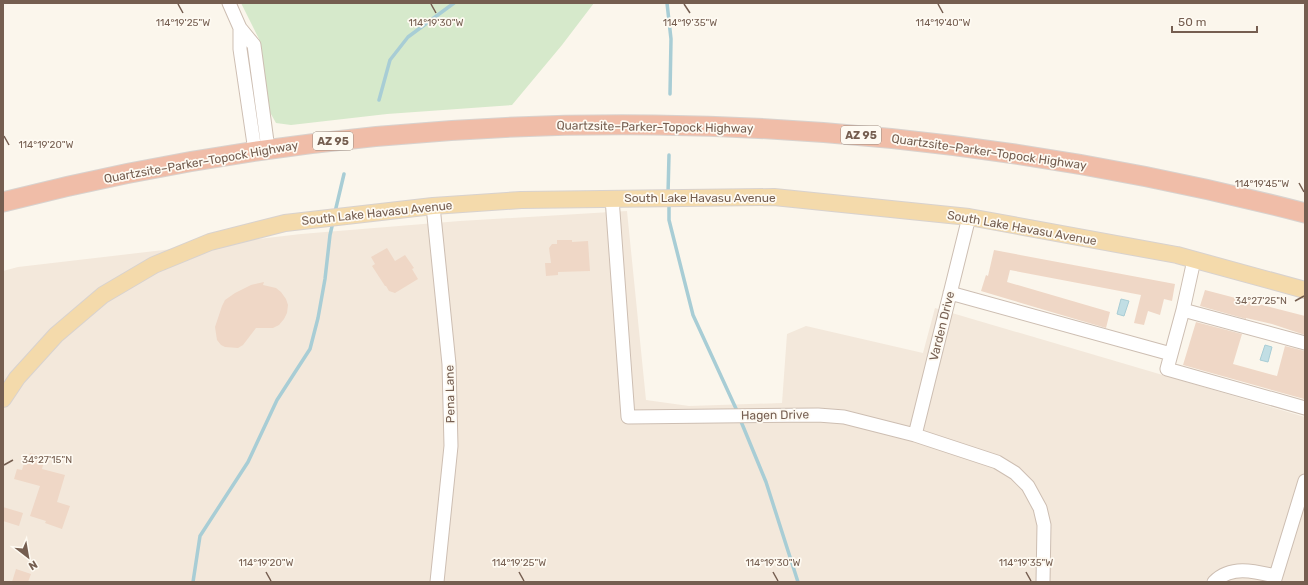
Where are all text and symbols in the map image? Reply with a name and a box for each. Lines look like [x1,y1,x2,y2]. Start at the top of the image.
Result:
scale bar [1172,8,1257,34]
text: 50 m [1178,15,1206,29]
text: 114°19'25"W [156,17,210,29]
text: 114°19'30"W [408,17,464,29]
text: 114°19'35"W [663,17,717,29]
text: 114°19'40"W [916,17,970,29]
street label: Quartzsite–Parker–Topock Highway [556,118,754,136]
road number: AZ 95 [841,126,881,144]
street label: Quartzsite–Parker–Topock Highway [891,131,1088,173]
road number: AZ 95 [313,132,353,150]
street label: Quartzsite–Parker–Topock Highway [103,138,300,186]
text: 114°19'20"W [18,139,74,151]
text: 114°19'45"W [1235,178,1289,190]
street label: South Lake Havasu Avenue [624,191,776,205]
street label: South Lake Havasu Avenue [301,198,453,228]
street label: South Lake Havasu Avenue [946,208,1098,248]
street label: Varden Drive [927,290,957,362]
text: 34°27'25"N [1235,295,1287,307]
street label: Pena Lane [442,364,458,423]
street label: Hagen Drive [741,407,809,423]
text: 34°27'15"N [22,454,72,466]
north arrow [8,537,48,577]
text: 114°19'20"W [238,557,294,569]
text: 114°19'25"W [492,557,546,569]
text: 114°19'30"W [745,557,801,569]
text: 114°19'35"W [999,557,1053,569]
text: N [26,558,40,573]

